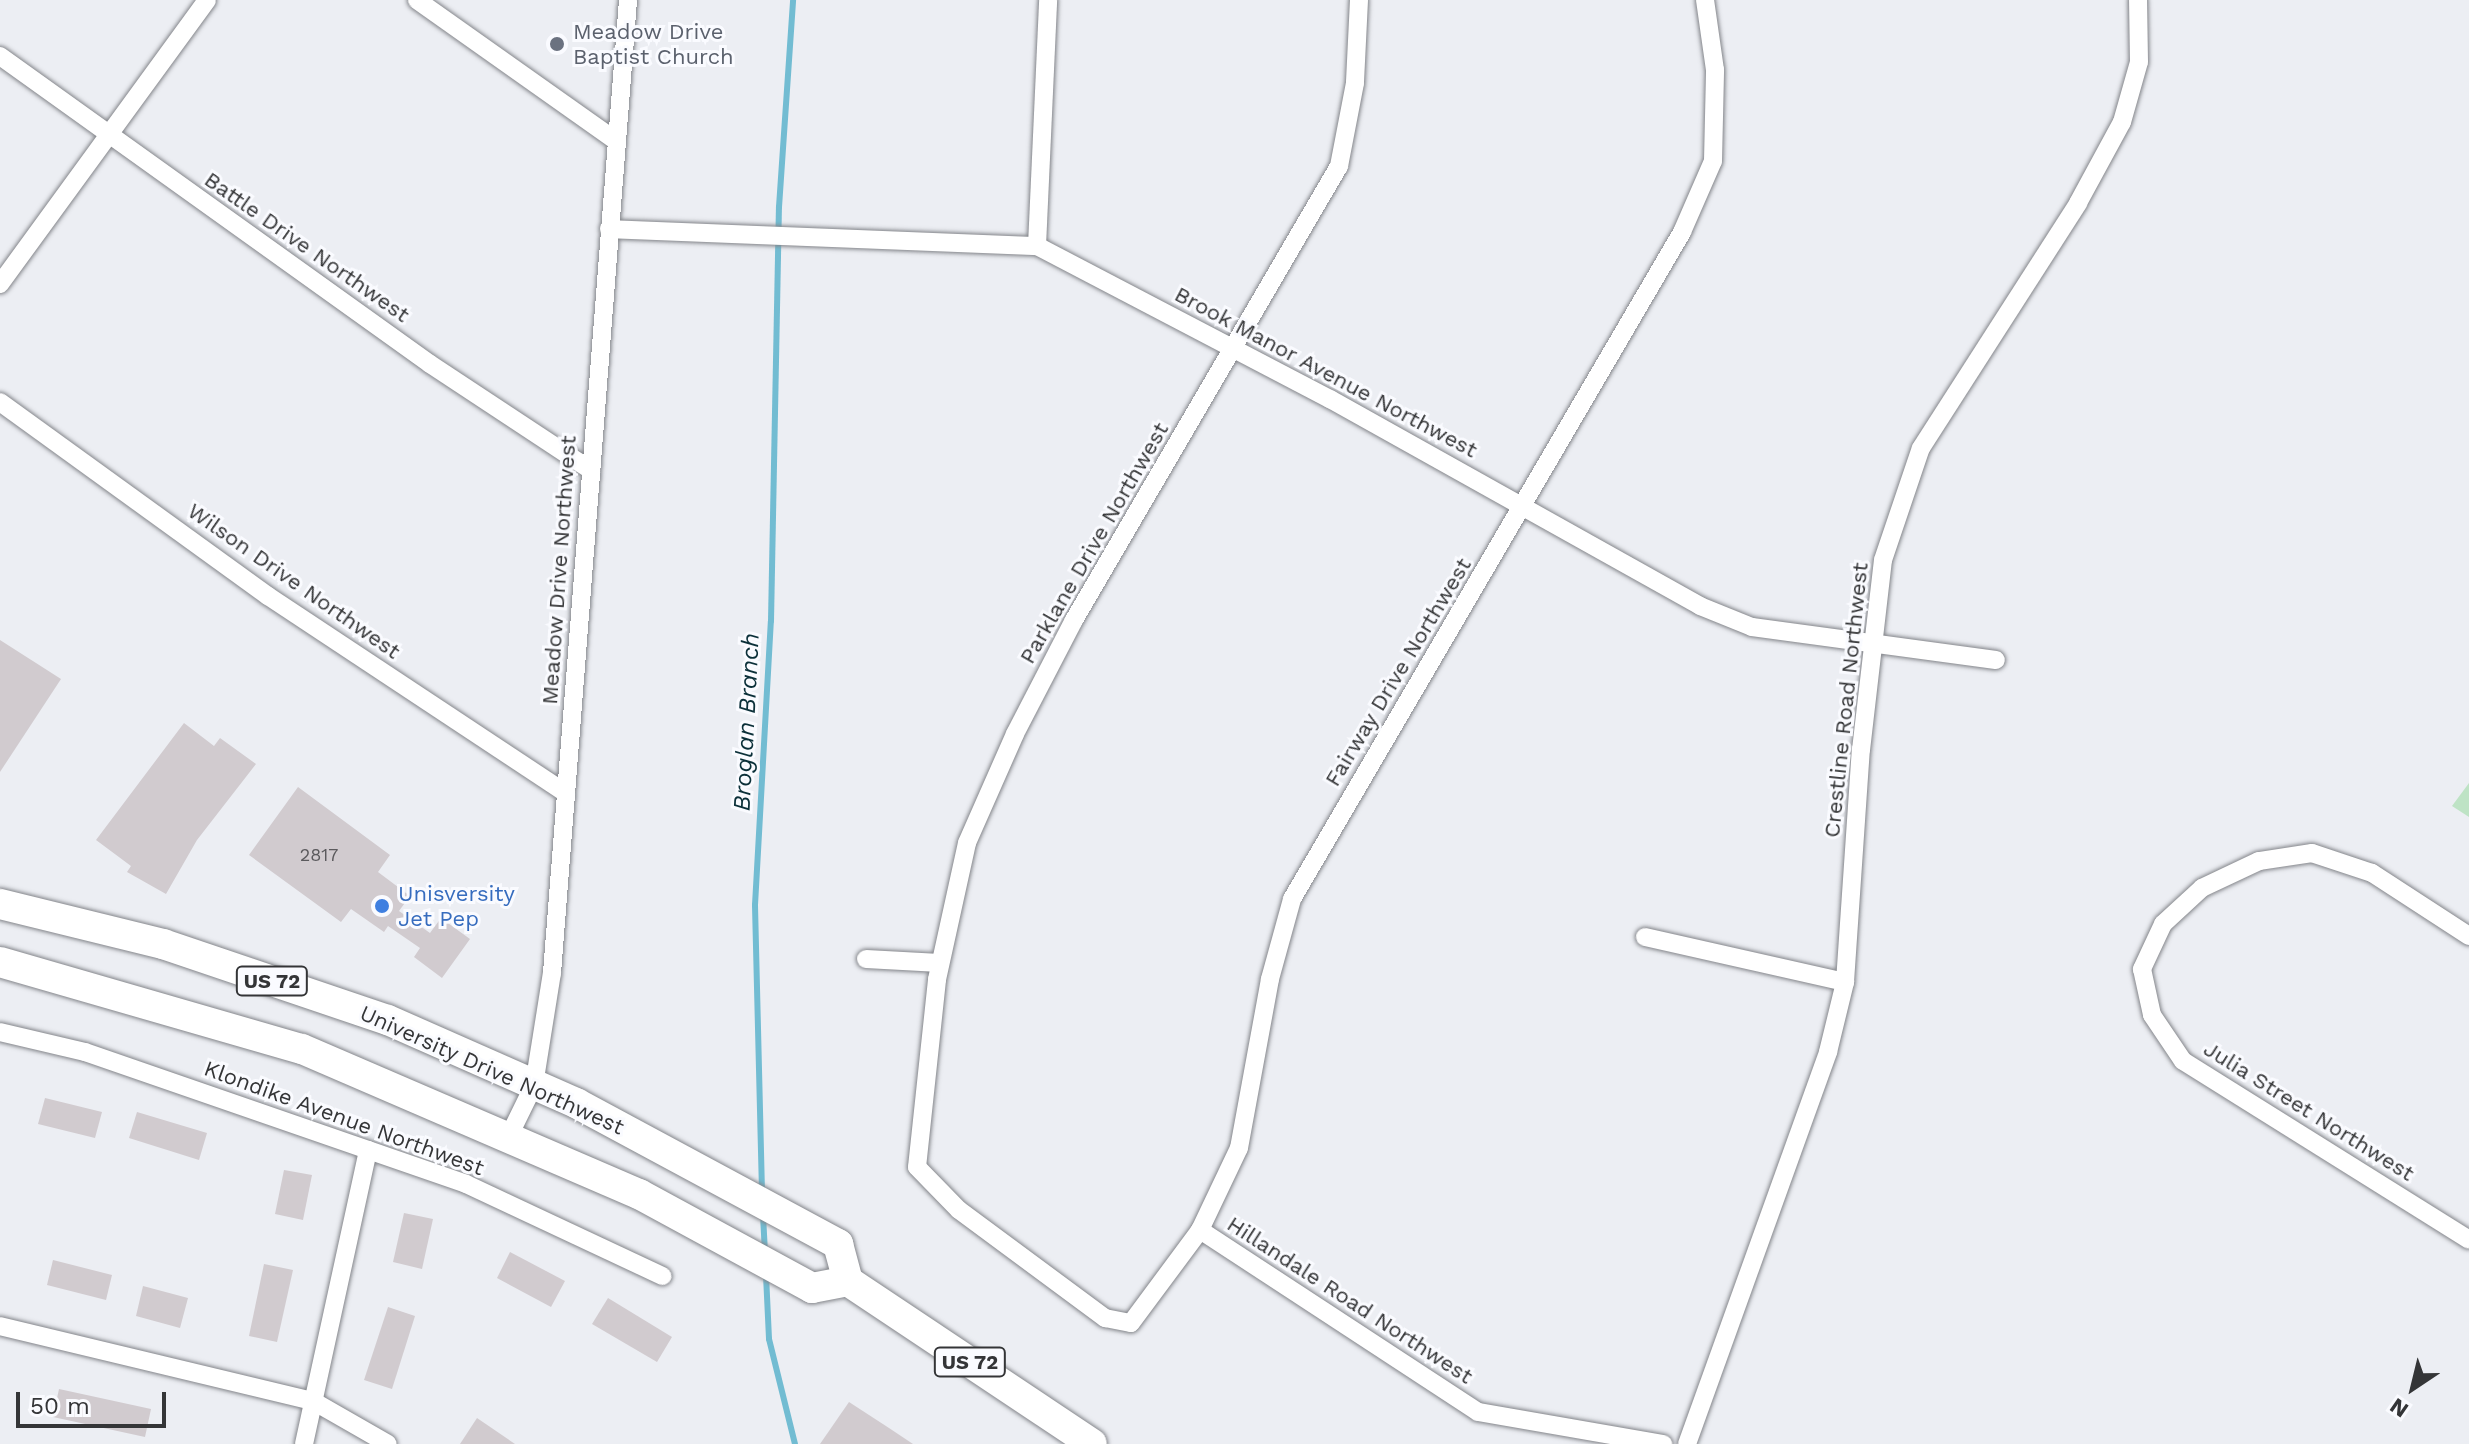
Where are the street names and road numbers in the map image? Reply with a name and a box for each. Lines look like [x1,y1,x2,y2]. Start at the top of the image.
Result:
street label: Battle Drive Northwest [199,166,415,328]
street label: Brook Manor Avenue Northwest [1169,280,1483,464]
street label: Parklane Drive Northwest [1014,418,1174,668]
street label: Meadow Drive Northwest [536,434,582,706]
street label: Wilson Drive Northwest [183,497,405,665]
street label: Fairway Drive Northwest [1319,553,1477,791]
street label: Crestline Road Northwest [1818,561,1874,839]
road number: US 72 [234,965,310,997]
street label: University Drive Northwest [356,1000,628,1140]
street label: Julia Street Northwest [2199,1035,2419,1187]
street label: Klondike Avenue Northwest [200,1055,488,1181]
street label: Hillandale Road Northwest [1222,1211,1478,1389]
road number: US 72 [932,1346,1008,1378]

